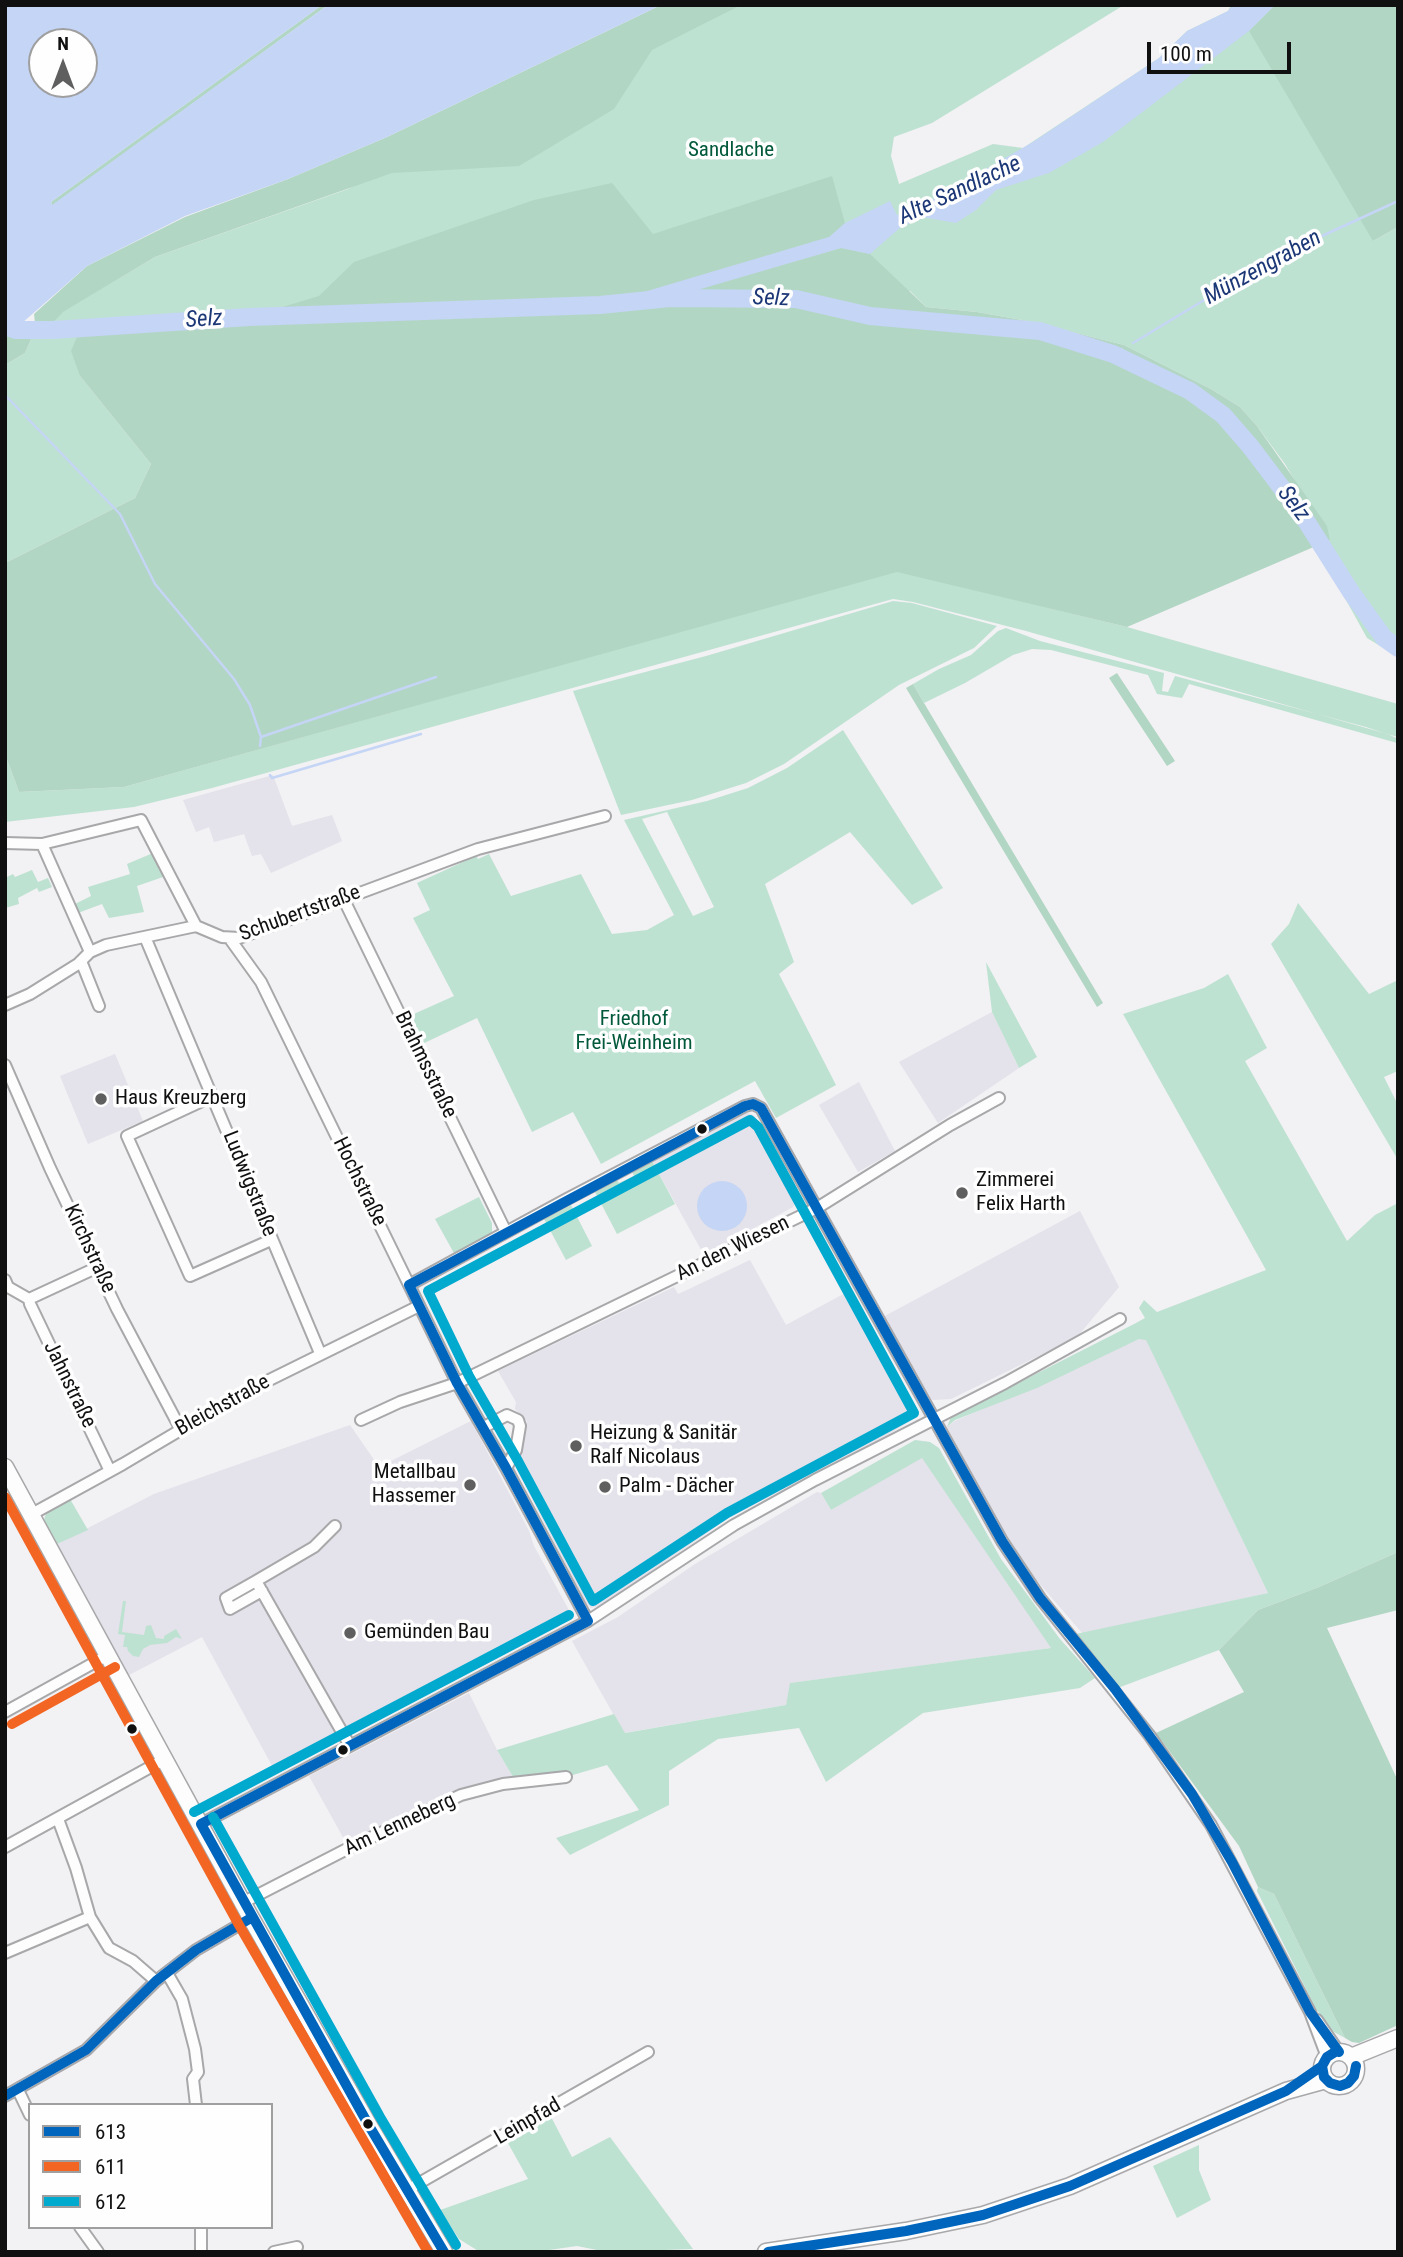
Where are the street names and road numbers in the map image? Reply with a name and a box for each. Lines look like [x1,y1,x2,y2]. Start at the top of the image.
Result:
street label: Schubertstraße [236,880,364,948]
street label: Brahmsstraße [388,1007,462,1123]
street label: Ludwigstraße [216,1128,282,1240]
street label: Hochstraße [327,1133,391,1231]
street label: Kirchstraße [58,1201,120,1297]
street label: An den Wiesen [672,1211,794,1287]
street label: Jahnstraße [37,1338,101,1432]
street label: Bleichstraße [172,1370,274,1442]
street label: Am Lenneberg [341,1788,459,1862]
street label: Leinpfad [490,2093,566,2151]

